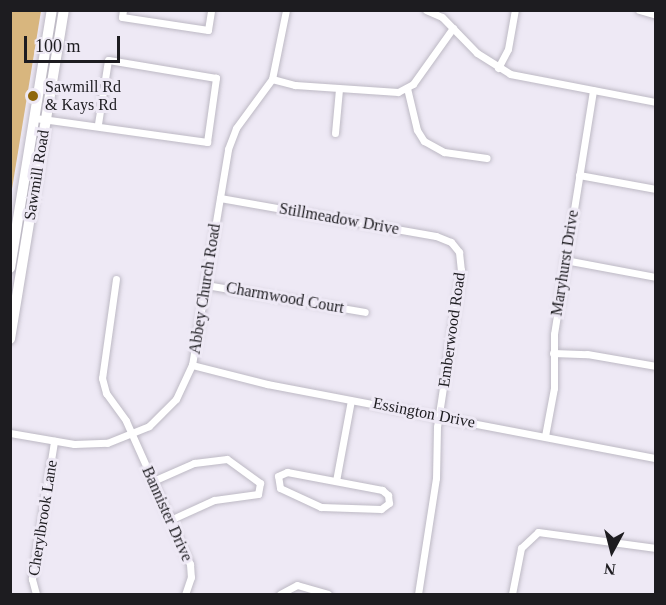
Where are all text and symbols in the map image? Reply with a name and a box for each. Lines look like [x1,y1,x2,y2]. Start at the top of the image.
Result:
scale bar [27,24,123,62]
text: 100 m [35,36,81,56]
place label: Sawmill Rd & Kays Rd [45,77,121,115]
marker: Sawmill Rd & Kays Rd [26,89,40,103]
street label: Sawmill Road [20,129,54,221]
street label: Stillmeadow Drive [278,199,400,239]
street label: Maryhurst Drive [547,209,583,317]
street label: Abbey Church Road [185,223,225,355]
street label: Emberwood Road [434,271,470,389]
street label: Charmwood Court [224,278,346,318]
street label: Essington Drive [371,394,477,432]
street label: Cherylbrook Lane [24,459,62,577]
street label: Bannister Drive [138,464,196,564]
north arrow [582,521,642,581]
text: N [603,560,617,579]

